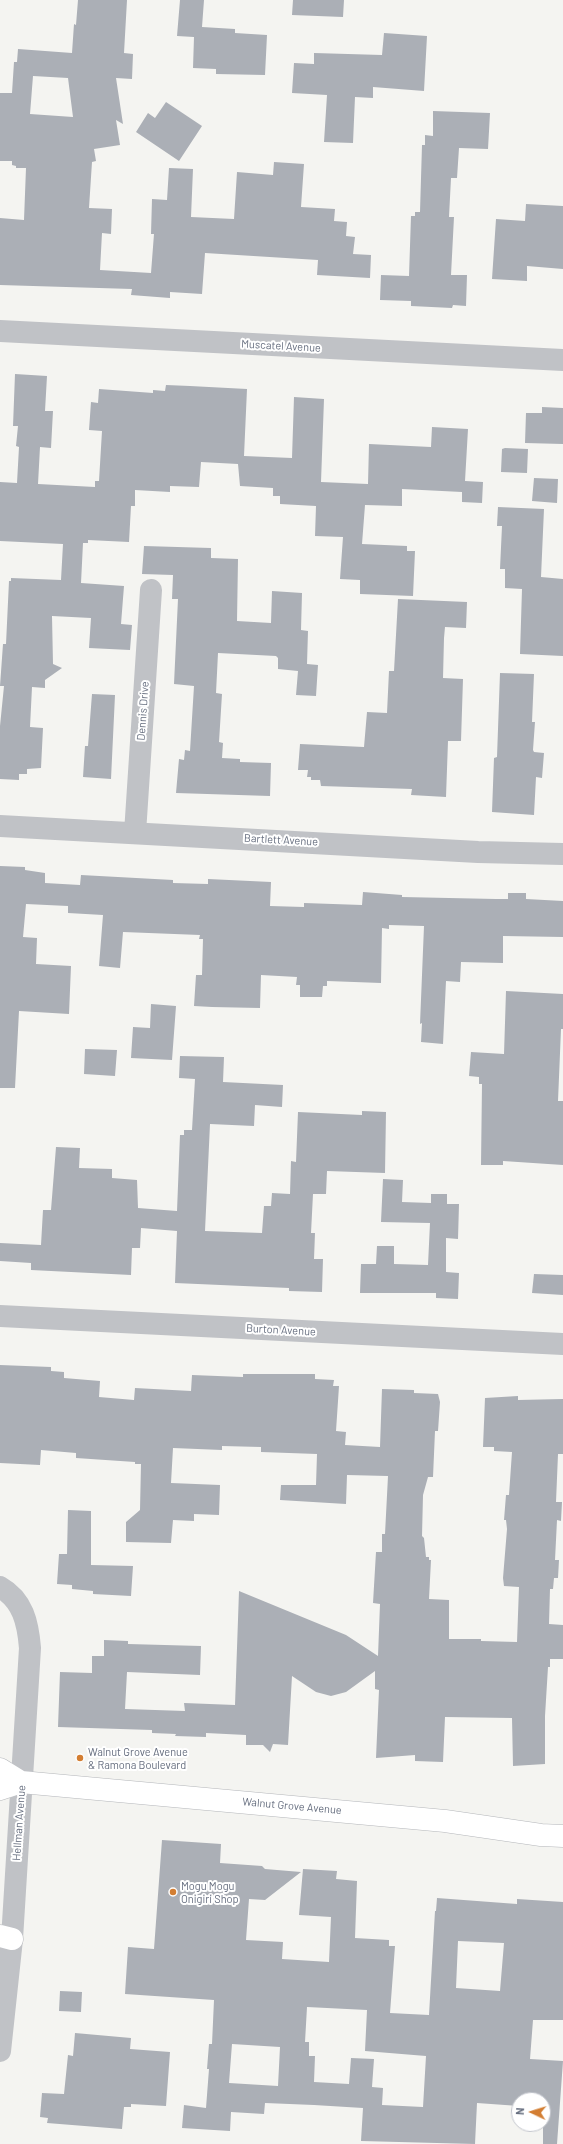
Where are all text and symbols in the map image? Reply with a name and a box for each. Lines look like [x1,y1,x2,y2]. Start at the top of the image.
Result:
street label: Muscatel Avenue [241,337,321,355]
street label: Dennis Drive [134,681,152,741]
street label: Bartlett Avenue [244,831,318,849]
street label: Burton Avenue [246,1322,316,1338]
place label: Walnut Grove Avenue & Ramona Boulevard [88,1745,188,1771]
marker: Walnut Grove Avenue & Ramona Boulevard [75,1753,85,1763]
street label: Hellman Avenue [10,1785,28,1861]
street label: Walnut Grove Avenue [242,1795,342,1817]
place label: Mogu Mogu Onigiri Shop [181,1879,239,1905]
marker: Mogu Mogu Onigiri Shop [168,1887,178,1897]
north arrow [511,2092,551,2132]
text: N [513,2107,526,2115]

